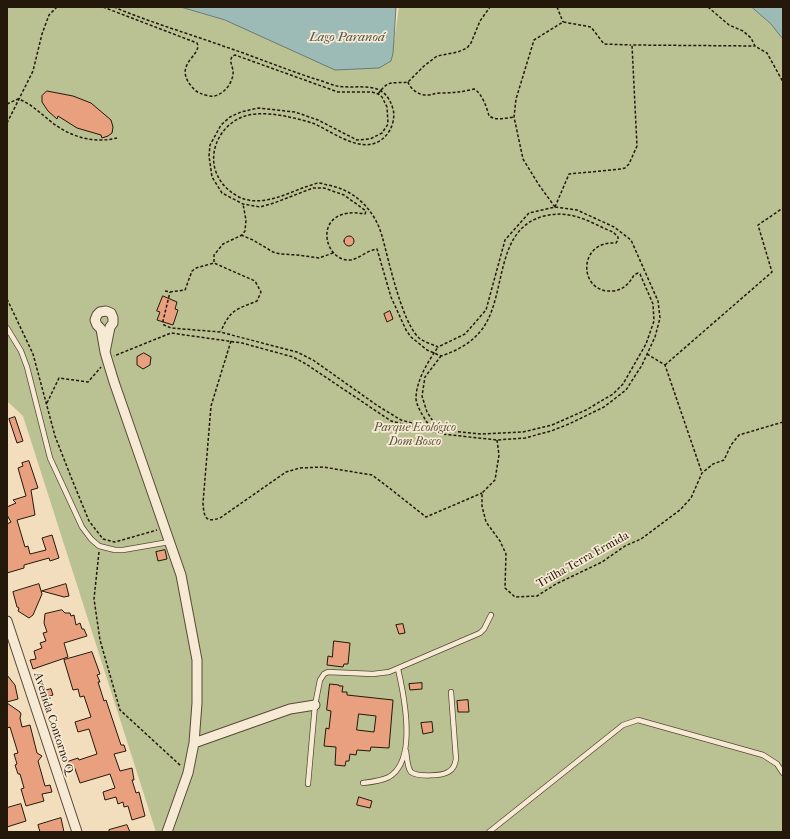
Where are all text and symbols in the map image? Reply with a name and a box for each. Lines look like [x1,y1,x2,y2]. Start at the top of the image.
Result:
water label: Lago Paranoá [309,30,385,46]
park label: Parque Ecológico Dom Bosco [374,421,456,449]
street label: Trilha Terra Ermida [534,529,632,591]
street label: Avenida Contorno Q [30,671,76,775]

